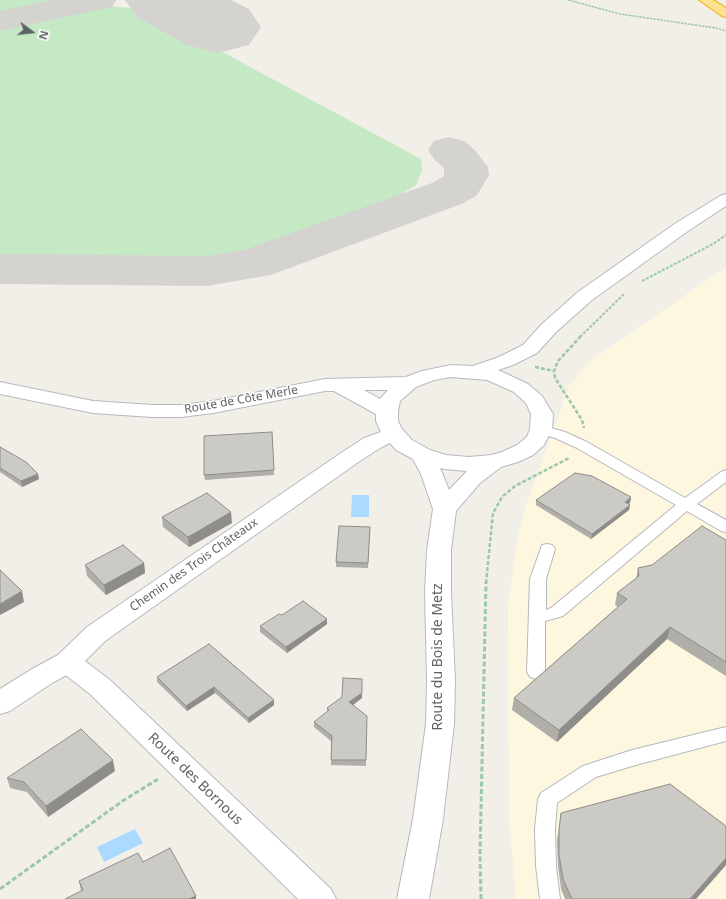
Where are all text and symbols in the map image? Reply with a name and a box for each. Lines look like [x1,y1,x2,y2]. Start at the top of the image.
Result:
north arrow [12,12,52,52]
text: N [36,29,52,41]
street label: Route de Côte Merle [183,383,299,417]
street label: Chemin des Trois Châteaux [127,515,261,615]
street label: Route du Bois de Metz [430,583,446,731]
street label: Route des Bornous [144,730,246,828]

